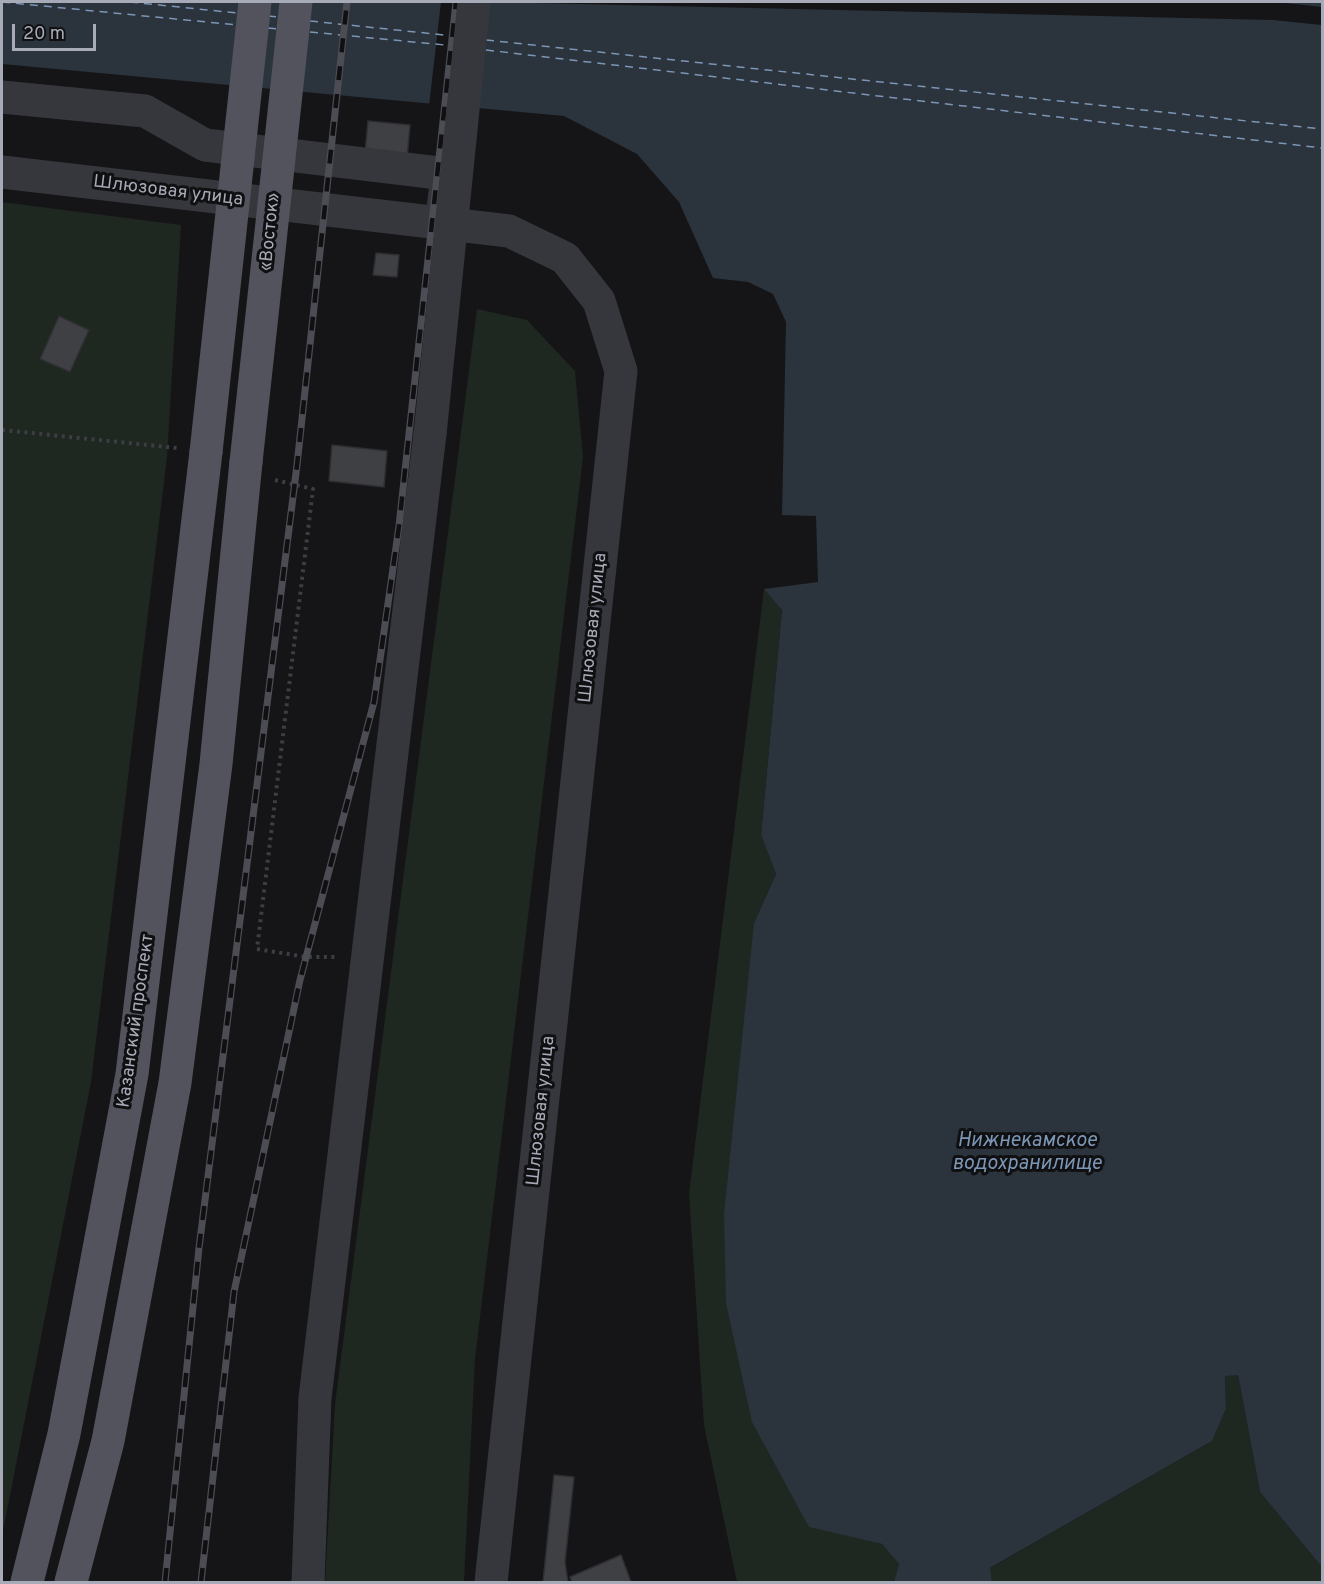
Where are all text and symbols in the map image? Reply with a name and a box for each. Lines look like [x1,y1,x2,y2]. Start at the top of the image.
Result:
scale bar [15,12,99,50]
text: 20 m [23,23,65,46]
street label: Шлюзовая улица [92,172,244,212]
street label: «Восток» [256,192,286,272]
street label: Шлюзовая улица [575,552,613,704]
street label: Казанский проспект [114,933,160,1109]
street label: Шлюзовая улица [523,1035,561,1187]
water label: Нижнекамское водохранилище [952,1130,1102,1177]

